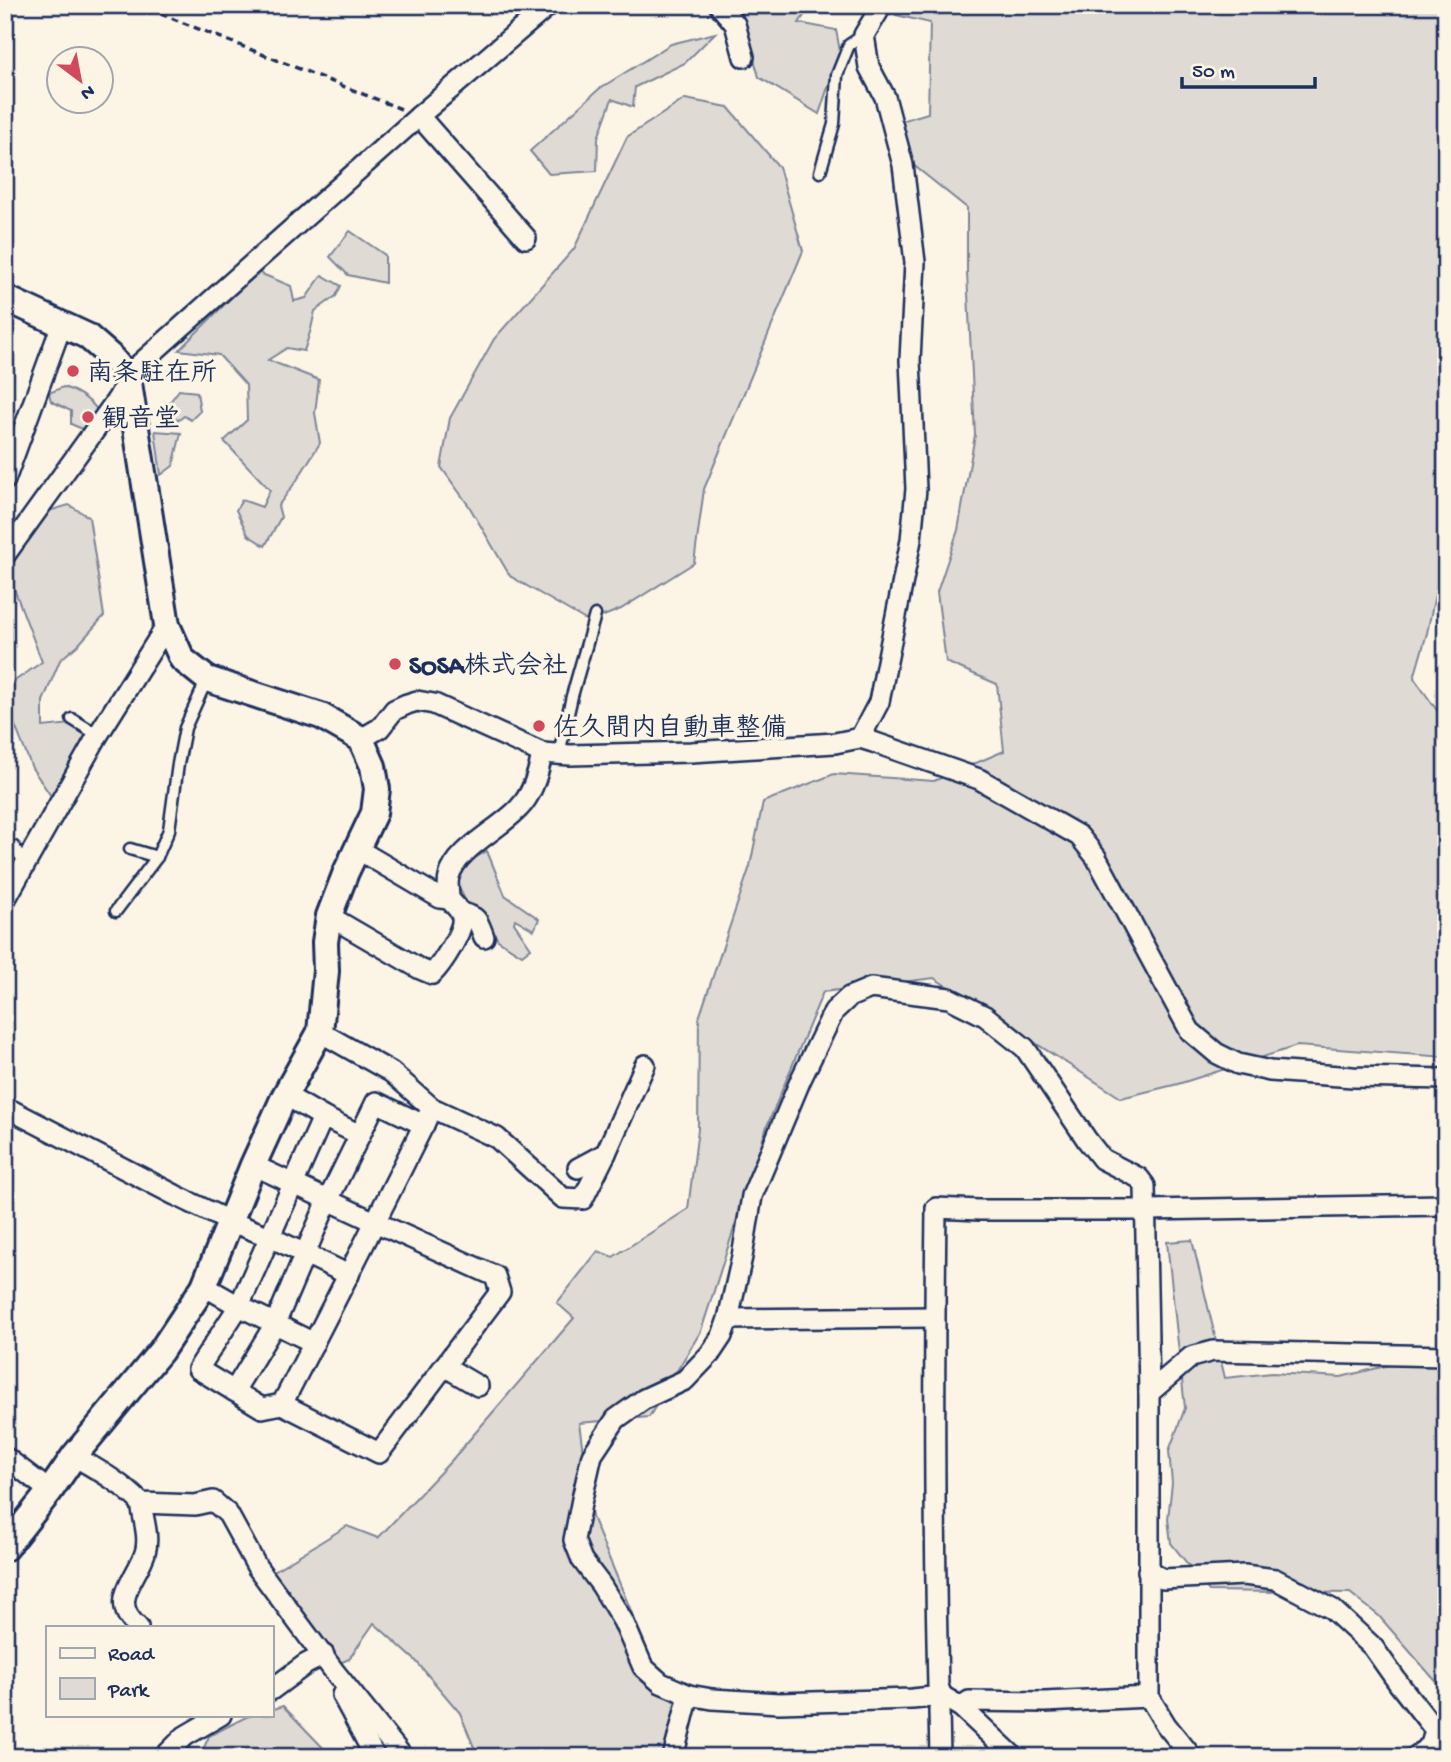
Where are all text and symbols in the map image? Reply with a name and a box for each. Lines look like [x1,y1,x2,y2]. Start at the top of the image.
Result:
north arrow [46,46,116,116]
scale bar [1182,46,1314,90]
text: 50 m [1192,61,1235,86]
text: N [76,78,99,104]
place label: 南条駐在所 [87,358,217,391]
marker: 南条駐在所 [65,363,81,379]
place label: 観音堂 [102,404,180,437]
marker: 観音堂 [80,409,96,425]
place label: SOSA株式会社 [409,651,568,684]
marker: SOSA株式会社 [387,656,403,672]
place label: 佐久間内自動車整備 [553,713,787,746]
marker: 佐久間内自動車整備 [531,718,547,734]
legend [46,1626,273,1716]
text: Road [108,1644,156,1669]
text: Park [107,1680,151,1705]

